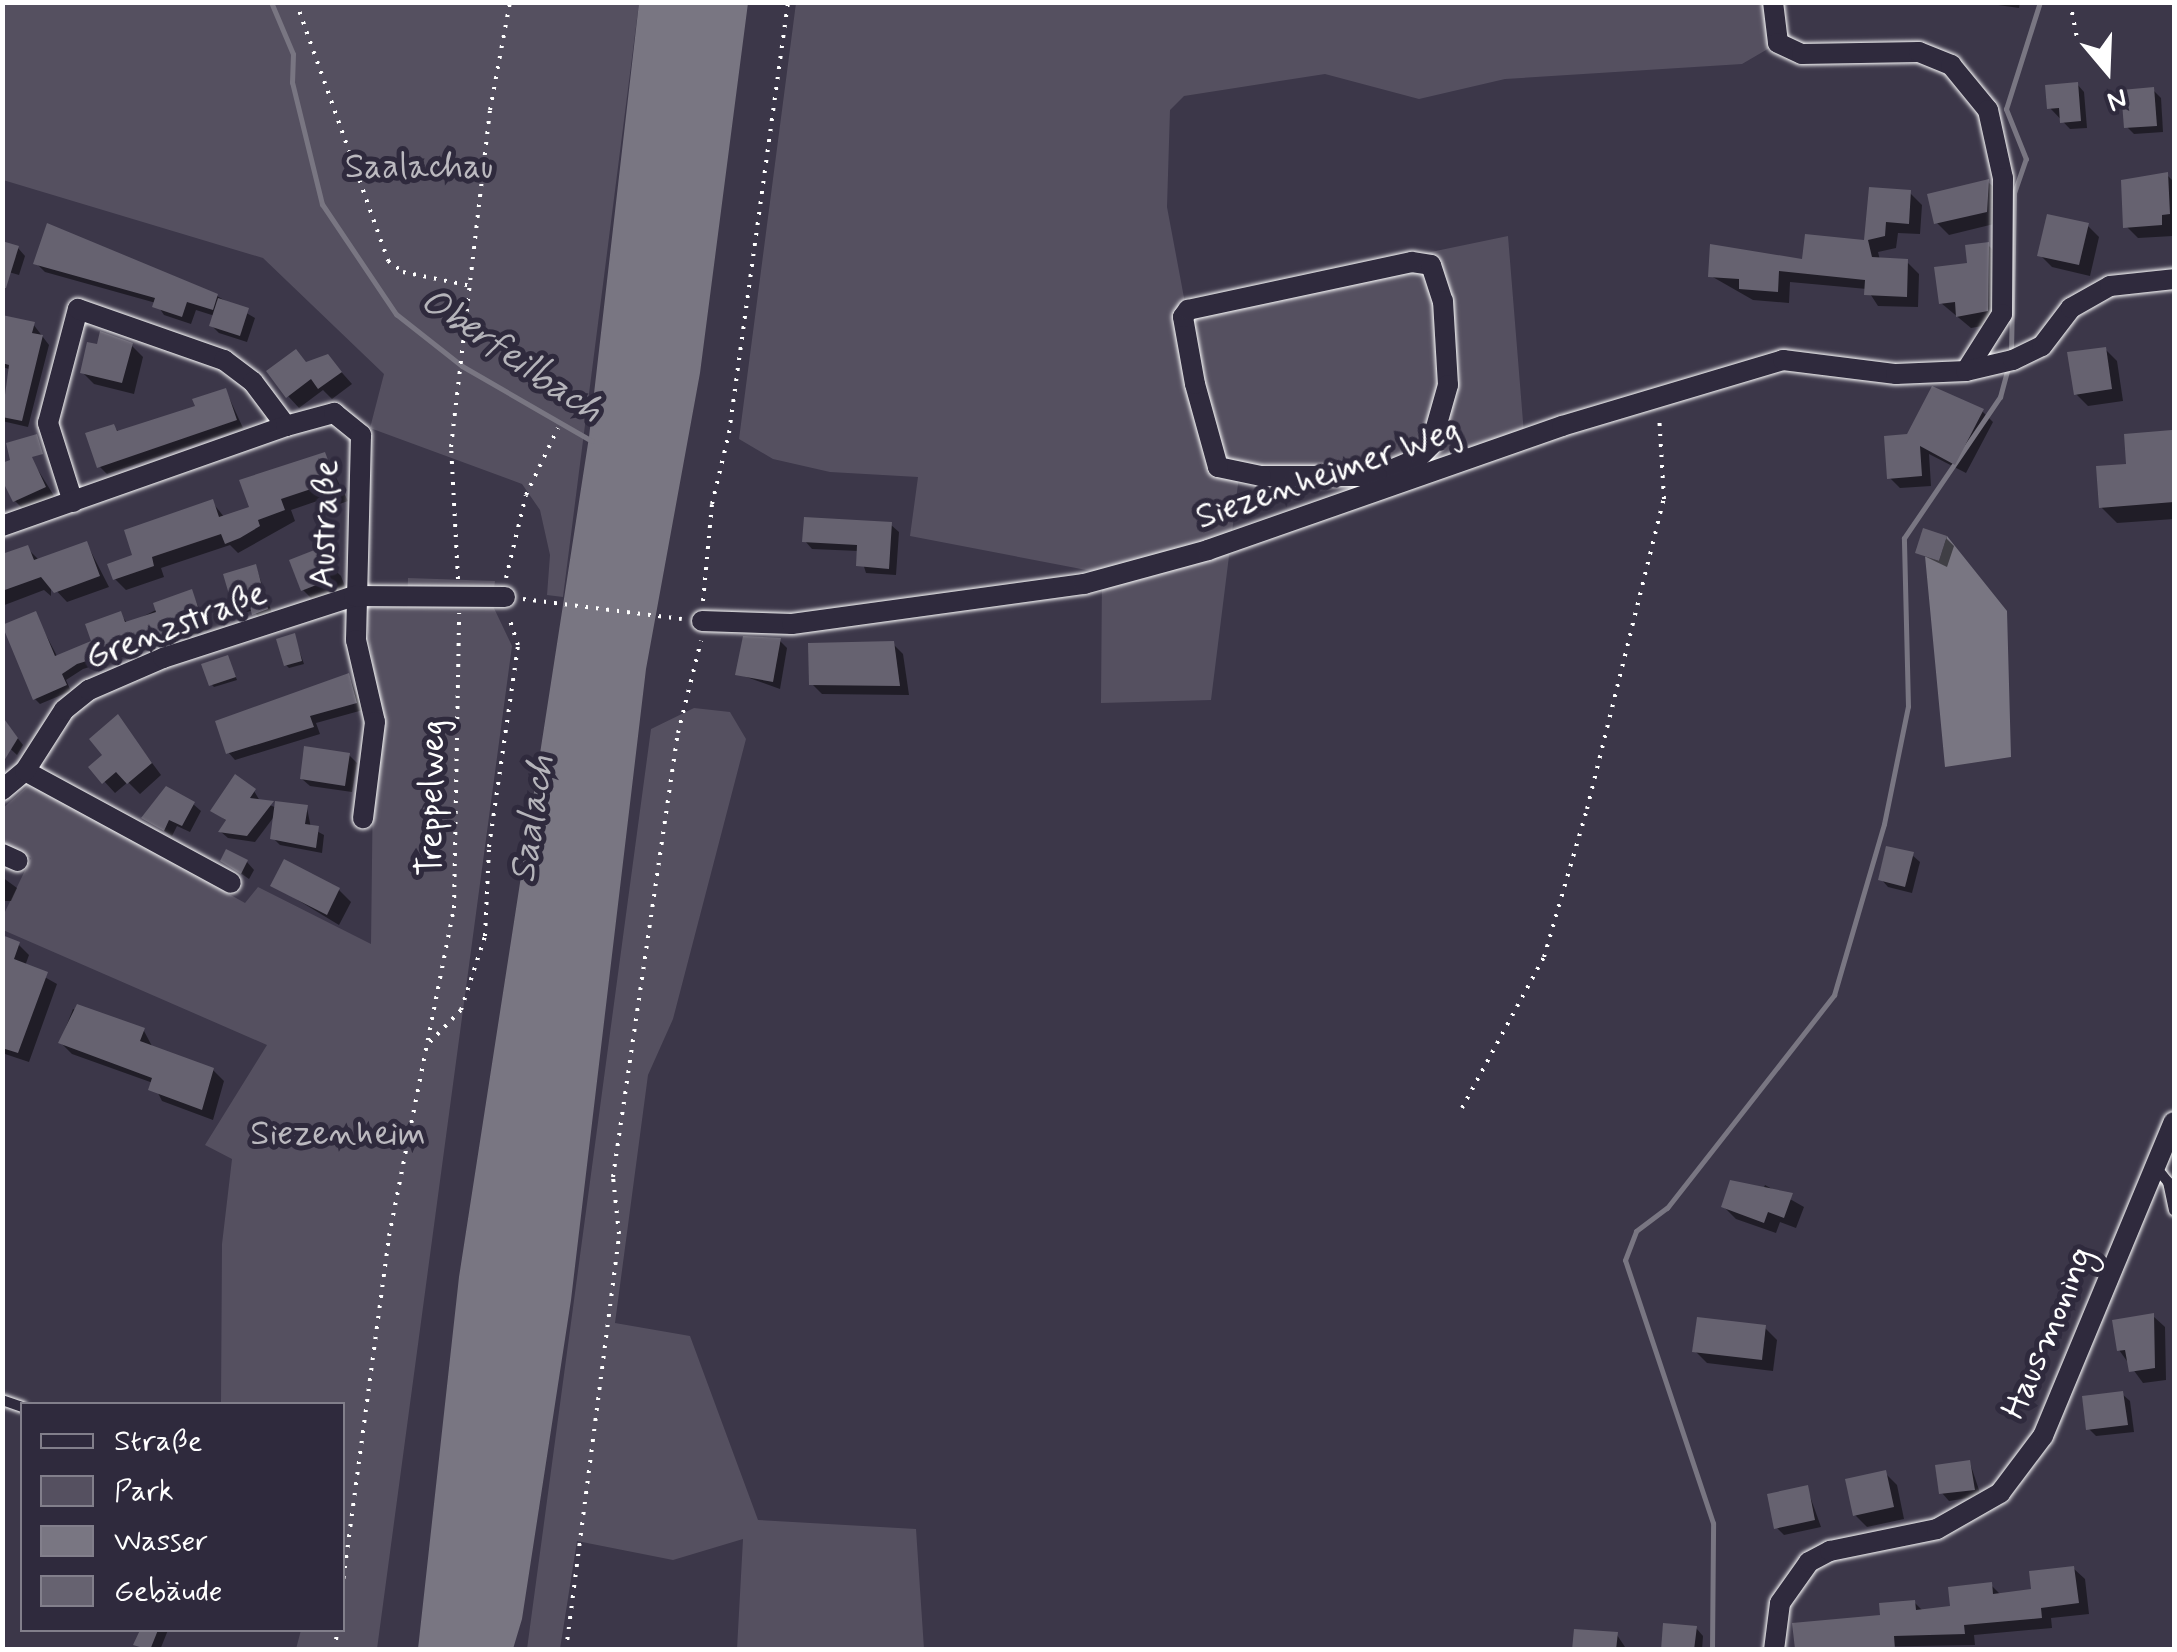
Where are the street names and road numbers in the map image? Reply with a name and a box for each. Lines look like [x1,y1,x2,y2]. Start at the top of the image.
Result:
street label: Siezenheimer Weg [1189,408,1467,540]
street label: Austraße [302,459,348,589]
street label: Grenzstraße [79,572,273,680]
street label: Treppelweg [410,719,454,877]
street label: Hausmoning [1993,1241,2103,1425]

